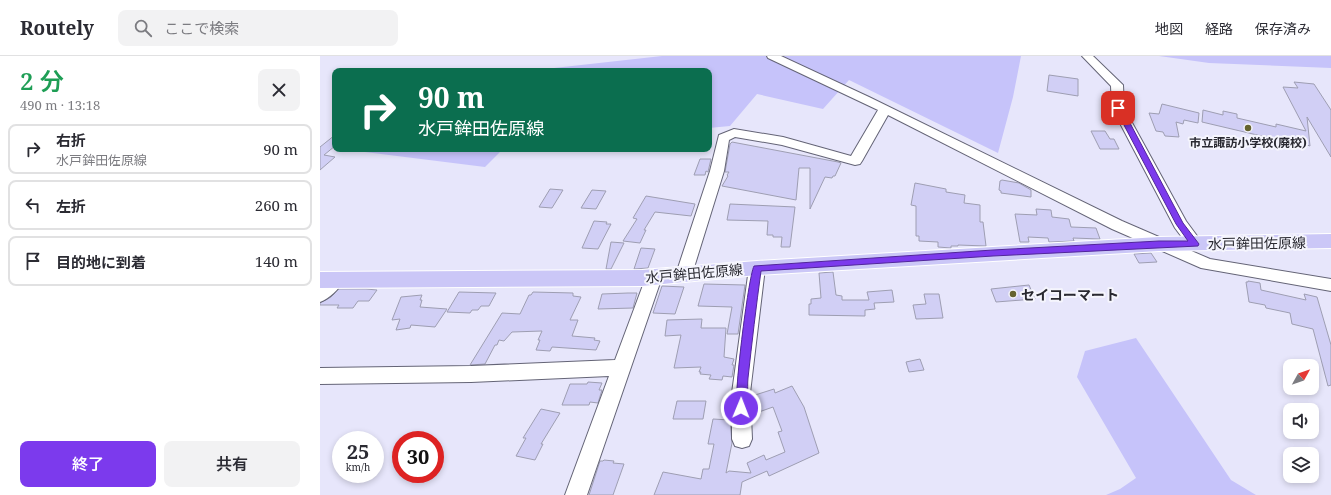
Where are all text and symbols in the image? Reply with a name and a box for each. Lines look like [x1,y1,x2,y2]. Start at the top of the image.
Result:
search box [118,10,398,46]
text: Routely [20,15,94,41]
icon: search [132,17,154,39]
text: ここで検索 [164,18,239,38]
text: 地図 [1155,19,1183,38]
text: 経路 [1205,19,1233,38]
text: 保存済み [1255,19,1311,38]
text: 2 分 [20,64,64,97]
button: close [258,69,300,111]
text: 90 m [418,78,485,116]
icon: right [352,84,404,136]
pin [1101,91,1135,125]
text: 490 m · 13:18 [20,96,100,114]
icon: arrive [1107,97,1129,119]
text: 水戸鉾田佐原線 [418,116,544,140]
marker: 市立諏訪小学校(廃校) [1243,123,1253,133]
text: 右折 [56,130,86,150]
place label: 市立諏訪小学校(廃校) [1189,134,1307,151]
icon: right [22,138,44,160]
text: 90 m [263,139,298,159]
text: 水戸鉾田佐原線 [56,151,147,169]
icon: left [22,194,44,216]
text: 260 m [255,195,298,215]
text: 左折 [56,196,86,216]
street label: 水戸鉾田佐原線 [1208,233,1306,253]
icon: arrive [22,250,44,272]
text: 140 m [255,251,298,271]
text: 目的地に到着 [56,252,146,272]
street label: 水戸鉾田佐原線 [644,259,744,287]
place label: セイコーマート [1021,285,1119,304]
marker: セイコーマート [1008,289,1018,299]
north arrow [1283,359,1319,395]
map controls [1283,359,1319,483]
position arrow [720,387,762,429]
button: sound [1283,403,1319,439]
speed limit sign: 30 [392,431,444,483]
text: 25 [347,438,369,465]
button: 終了 [20,441,156,487]
button: 共有 [164,441,300,487]
button: layers [1283,447,1319,483]
text: km/h [346,460,370,474]

